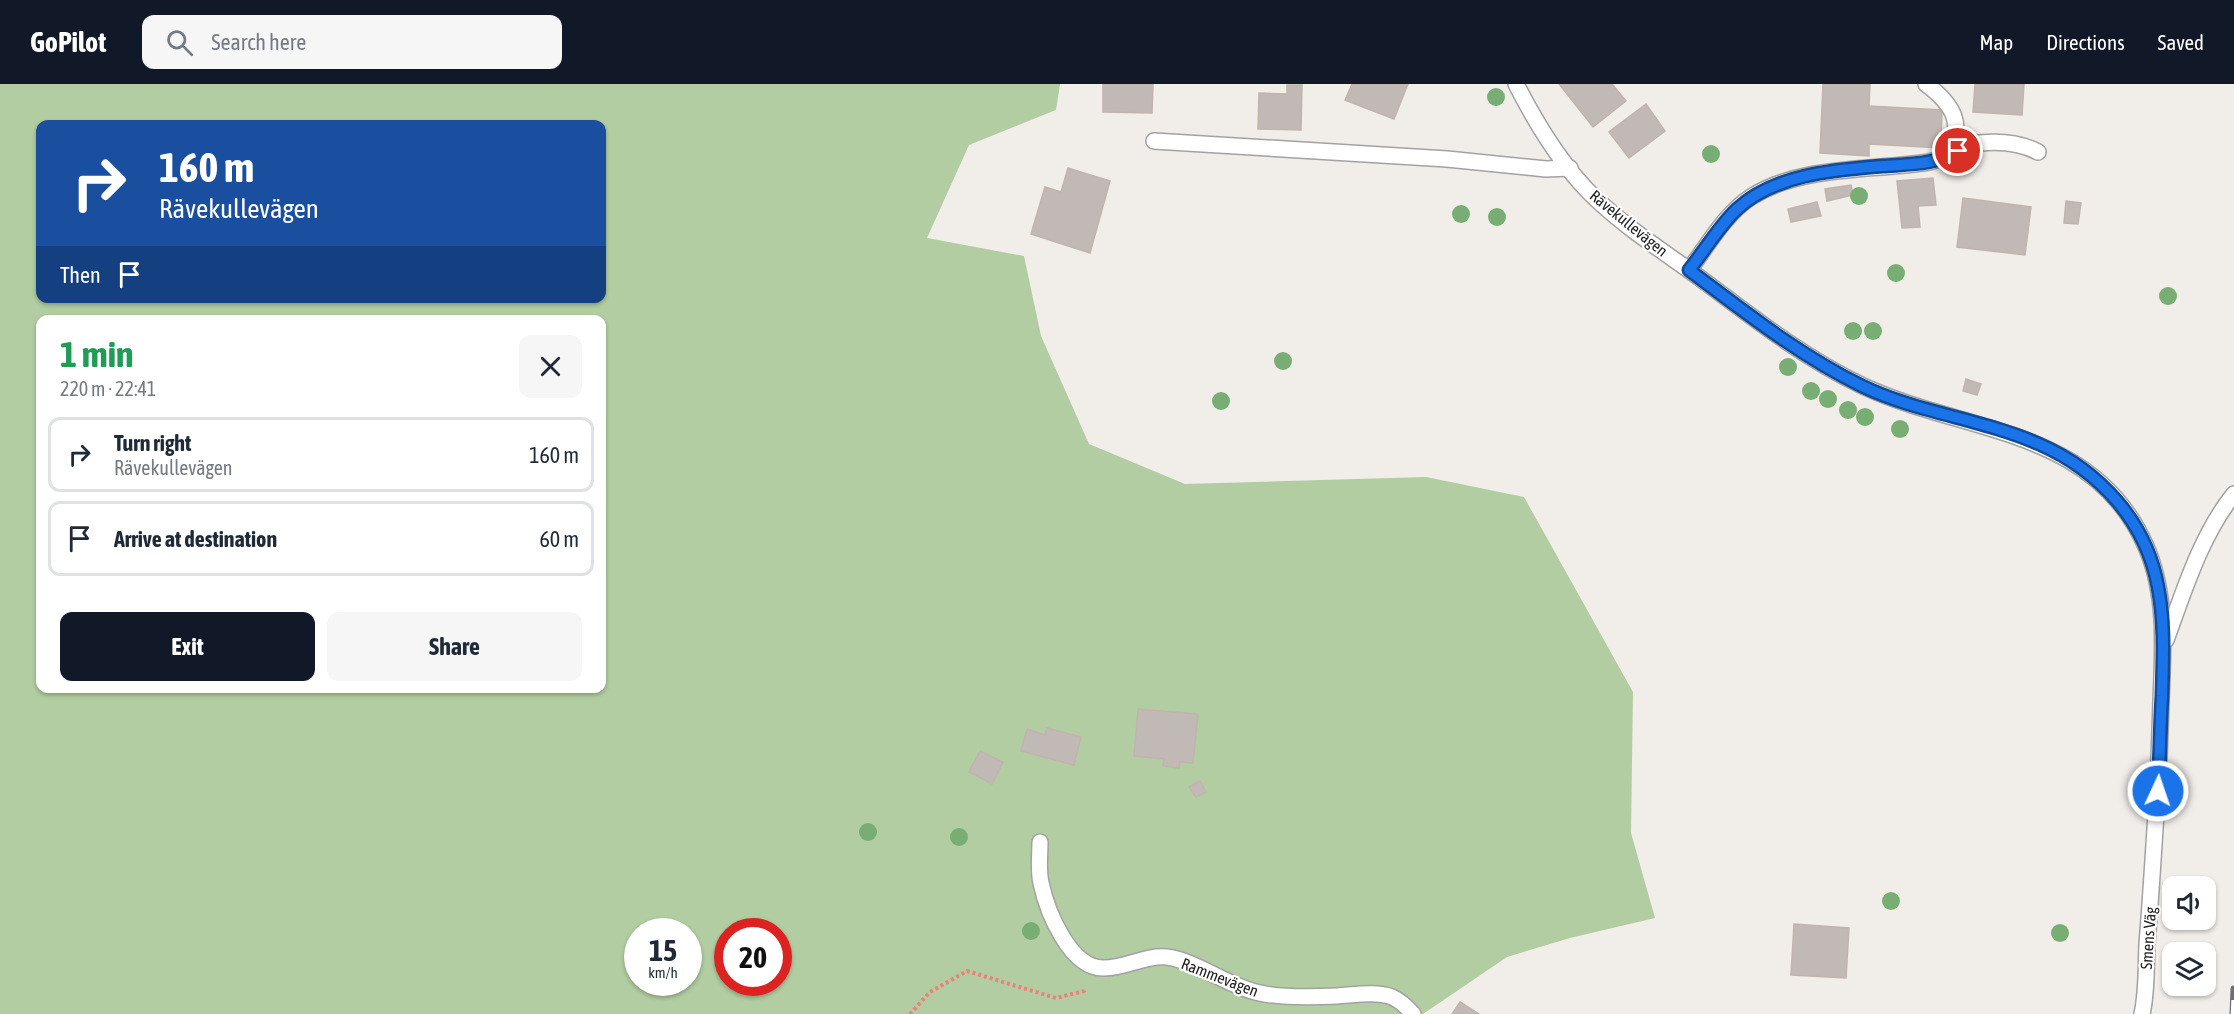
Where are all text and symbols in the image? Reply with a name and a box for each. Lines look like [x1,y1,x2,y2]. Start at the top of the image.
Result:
search box [142,15,562,69]
text: GoPilot [30,26,106,58]
icon: search [163,26,196,59]
text: Search here [211,29,306,55]
text: Map [1979,30,2013,54]
text: Directions [2046,30,2125,54]
text: Saved [2158,30,2204,54]
pin [1932,125,1983,176]
icon: arrive [1941,134,1974,167]
text: 160 m [159,143,254,191]
icon: right [60,144,138,222]
street label: Rävekullevägen [1586,186,1671,261]
text: Rävekullevägen [159,193,319,224]
icon: arrive [113,258,146,291]
text: Then [60,262,101,288]
text: 1 min [60,333,134,375]
button: close [519,335,582,398]
text: 220 m · 22:41 [60,377,156,400]
text: Turn right [114,430,191,456]
icon: right [63,438,96,471]
text: 160 m [529,442,579,468]
text: Rävekullevägen [114,456,232,479]
icon: arrive [63,522,96,555]
text: Arrive at destination [114,526,277,552]
text: 60 m [539,526,579,552]
button: Exit [60,612,315,681]
button: Share [327,612,582,681]
position arrow [2126,759,2190,823]
map controls [2162,876,2216,996]
button: sound [2162,876,2216,930]
street label: Smens Väg [2137,906,2160,970]
speed limit sign: 20 [714,918,792,996]
text: 15 [649,933,677,967]
button: layers [2162,942,2216,996]
street label: Rammevägen [1179,954,1261,1001]
text: km/h [648,964,678,981]

